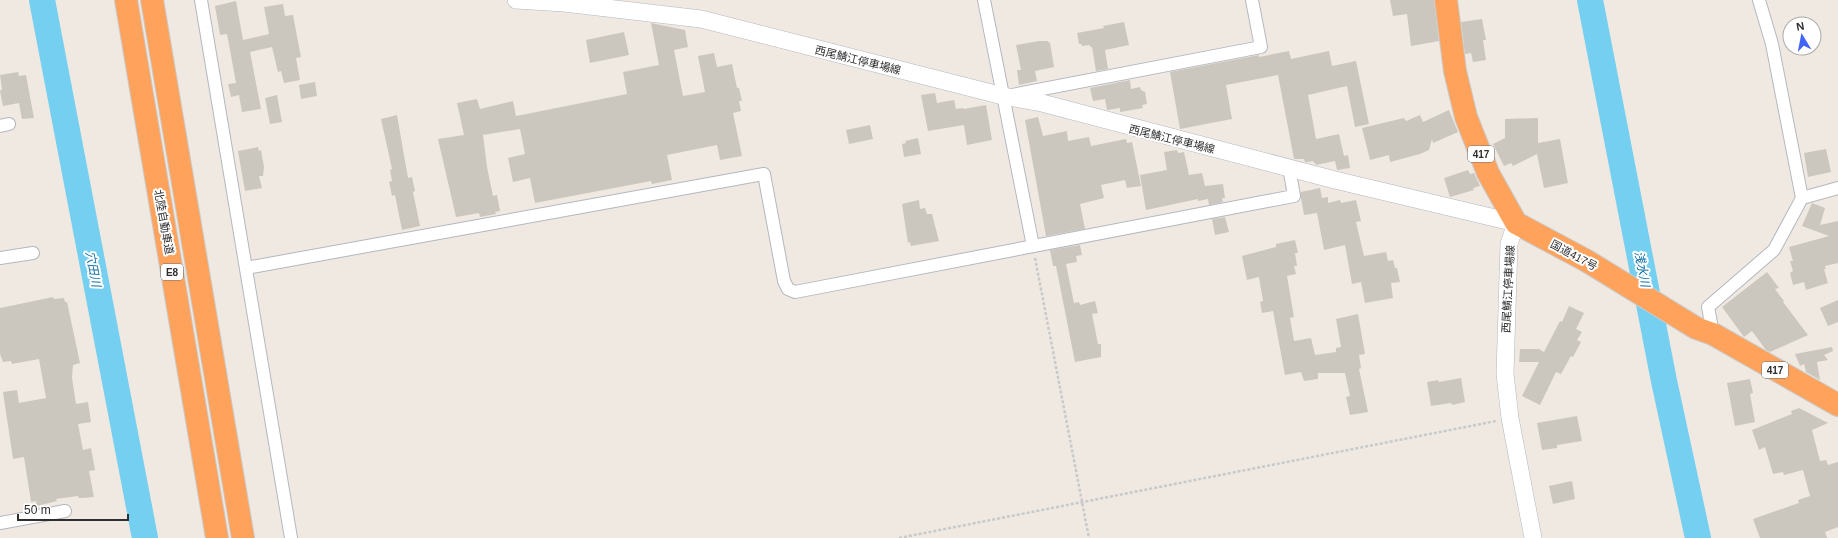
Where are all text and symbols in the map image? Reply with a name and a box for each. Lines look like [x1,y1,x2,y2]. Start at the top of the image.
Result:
north arrow [1782,16,1822,56]
text: N [1795,20,1805,33]
street label: 西尾鯖江停車場線 [814,44,902,76]
street label: 西尾鯖江停車場線 [1128,123,1216,155]
road number: 417 [1468,146,1494,162]
street label: 北陸自動車道 [152,188,176,256]
street label: 国道417号 [1549,238,1599,272]
street label: 西尾鯖江停車場線 [1500,245,1516,333]
water label: 穴田川 [83,250,104,290]
water label: 浅水川 [1632,250,1653,290]
road number: E8 [161,264,183,280]
road number: 417 [1762,362,1788,378]
scale bar [18,496,128,522]
text: 50 m [24,503,51,517]

